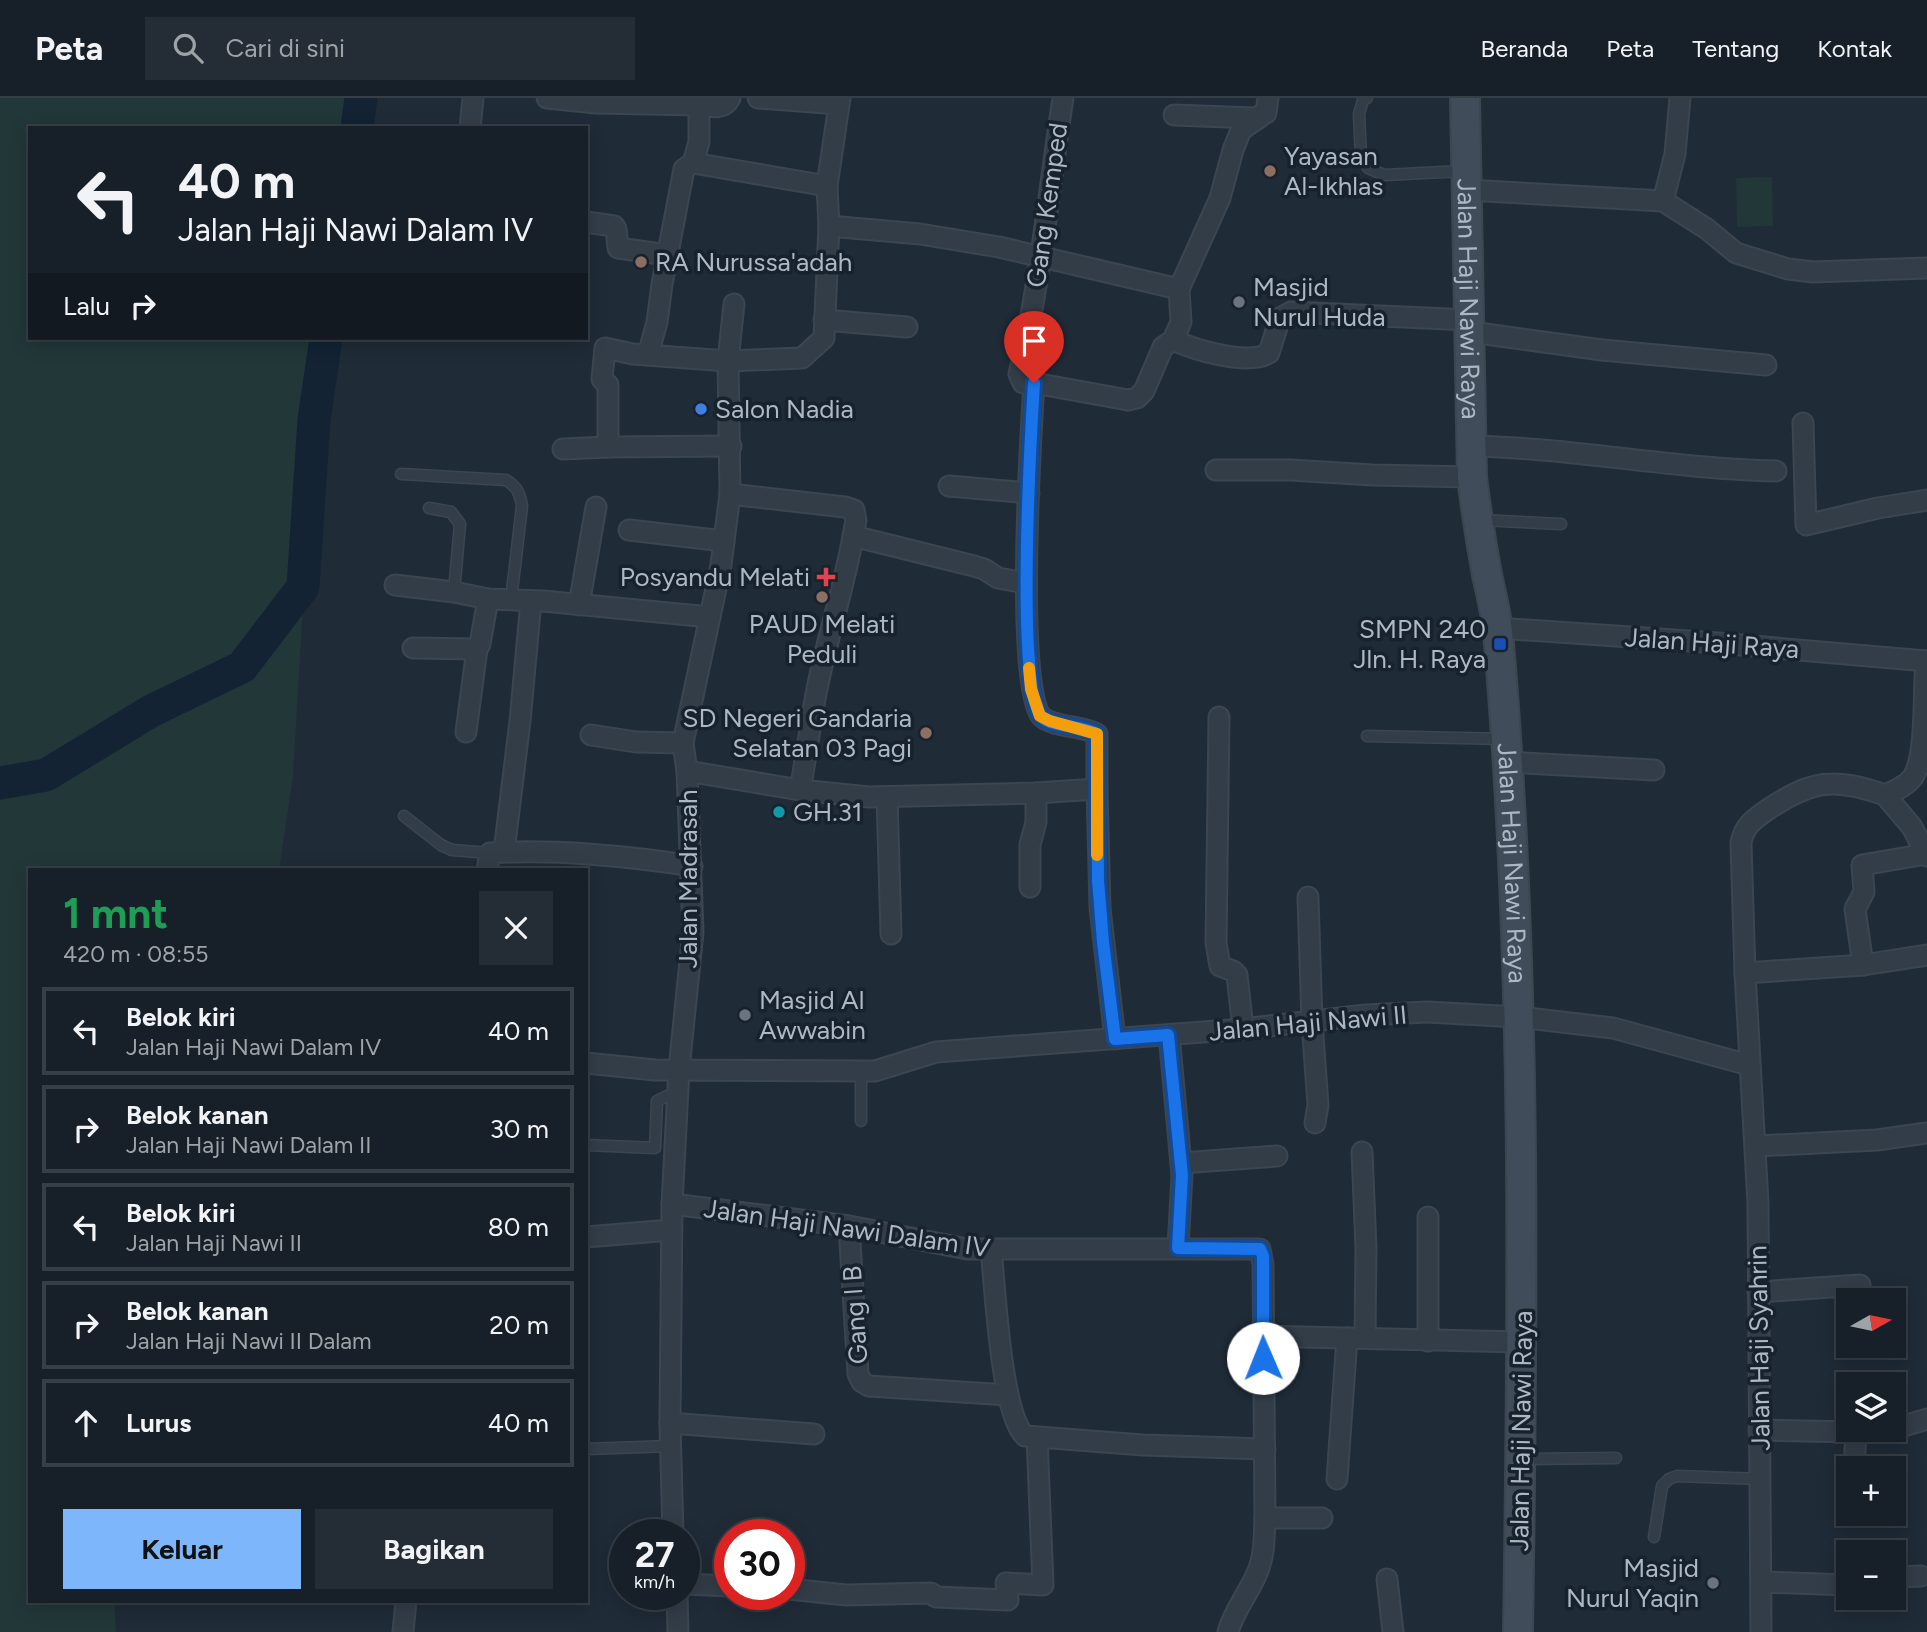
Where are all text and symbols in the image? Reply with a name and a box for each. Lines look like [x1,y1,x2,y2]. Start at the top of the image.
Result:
search box [145,17,635,80]
text: Peta [35,29,103,68]
icon: search [169,29,207,67]
text: Cari di sini [225,32,345,64]
text: Beranda [1481,34,1568,63]
text: Peta [1606,34,1654,63]
text: Tentang [1692,34,1779,63]
text: Kontak [1817,34,1892,63]
street label: Gang Kemped [1020,121,1074,289]
place label: Yayasan Al-Ikhlas [1284,140,1383,202]
text: 40 m [178,151,295,210]
icon: left [63,154,154,245]
marker: Yayasan Al-Ikhlas [1262,163,1278,179]
street label: Jalan Haji Nawi Raya [1450,178,1487,420]
text: Jalan Haji Nawi Dalam IV [178,211,533,249]
place label: RA Nurussa'adah [655,246,852,278]
marker: RA Nurussa'adah [633,254,649,270]
place label: Masjid Nurul Huda [1253,271,1386,333]
icon: right [124,287,162,325]
text: Lalu [63,290,110,322]
marker: Masjid Nurul Huda [1231,294,1247,310]
pin [1004,311,1064,383]
icon: arrive [1015,322,1053,360]
place label: Salon Nadia [715,393,854,425]
marker: Salon Nadia [693,401,709,417]
place label: Posyandu Melati [620,561,810,593]
marker: Posyandu Melati [816,567,836,587]
marker: PAUD Melati Peduli [814,589,830,605]
place label: PAUD Melati Peduli [749,608,895,670]
place label: SMPN 240 Jln. H. Raya [1353,613,1486,675]
street label: Jalan Haji Raya [1624,621,1800,665]
marker: SMPN 240 Jln. H. Raya [1492,636,1508,652]
place label: SD Negeri Gandaria Selatan 03 Pagi [683,702,912,764]
marker: SD Negeri Gandaria Selatan 03 Pagi [918,725,934,741]
street label: Jalan Haji Nawi Raya [1491,742,1534,984]
street label: Jalan Madrasah [672,790,704,968]
place label: GH.31 [793,796,863,828]
marker: GH.31 [771,804,787,820]
text: 1 mnt [63,888,168,939]
button: close [479,891,553,965]
text: 420 m · 08:55 [63,940,208,968]
place label: Masjid Al Awwabin [759,984,866,1046]
street label: Jalan Haji Nawi II [1208,998,1408,1048]
text: Belok kiri [126,1001,235,1033]
marker: Masjid Al Awwabin [737,1007,753,1023]
icon: left [67,1012,105,1050]
text: 40 m [488,1015,549,1047]
text: Jalan Haji Nawi Dalam IV [126,1033,381,1061]
text: Belok kanan [126,1099,269,1131]
icon: right [67,1110,105,1148]
text: 30 m [490,1113,549,1145]
text: Jalan Haji Nawi Dalam II [126,1131,372,1159]
street label: Jalan Haji Nawi Dalam IV [702,1192,992,1264]
text: Belok kiri [126,1197,235,1229]
icon: left [67,1208,105,1246]
text: 80 m [488,1211,549,1243]
text: Jalan Haji Nawi II [126,1229,302,1257]
street label: Jalan Haji Syahrin [1741,1245,1777,1451]
street label: Gang I B [836,1265,874,1365]
north arrow [1836,1288,1906,1358]
map controls [1836,1288,1906,1610]
text: Belok kanan [126,1295,269,1327]
icon: right [67,1306,105,1344]
text: 20 m [489,1309,549,1341]
street label: Jalan Haji Nawi Raya [1503,1310,1539,1552]
position arrow [1226,1321,1300,1395]
text: Jalan Haji Nawi II Dalam [126,1327,372,1355]
button: layers [1836,1372,1906,1442]
icon: ahead [67,1404,105,1442]
text: Lurus [126,1407,191,1439]
text: 40 m [488,1407,549,1439]
button: + [1836,1456,1906,1526]
button: Keluar [63,1509,301,1589]
button: Bagikan [315,1509,553,1589]
speed limit sign: 30 [714,1519,805,1610]
text: 27 [635,1534,674,1576]
button: − [1836,1540,1906,1610]
place label: Masjid Nurul Yaqin [1566,1552,1699,1614]
text: km/h [634,1571,675,1593]
marker: Masjid Nurul Yaqin [1705,1575,1721,1591]

